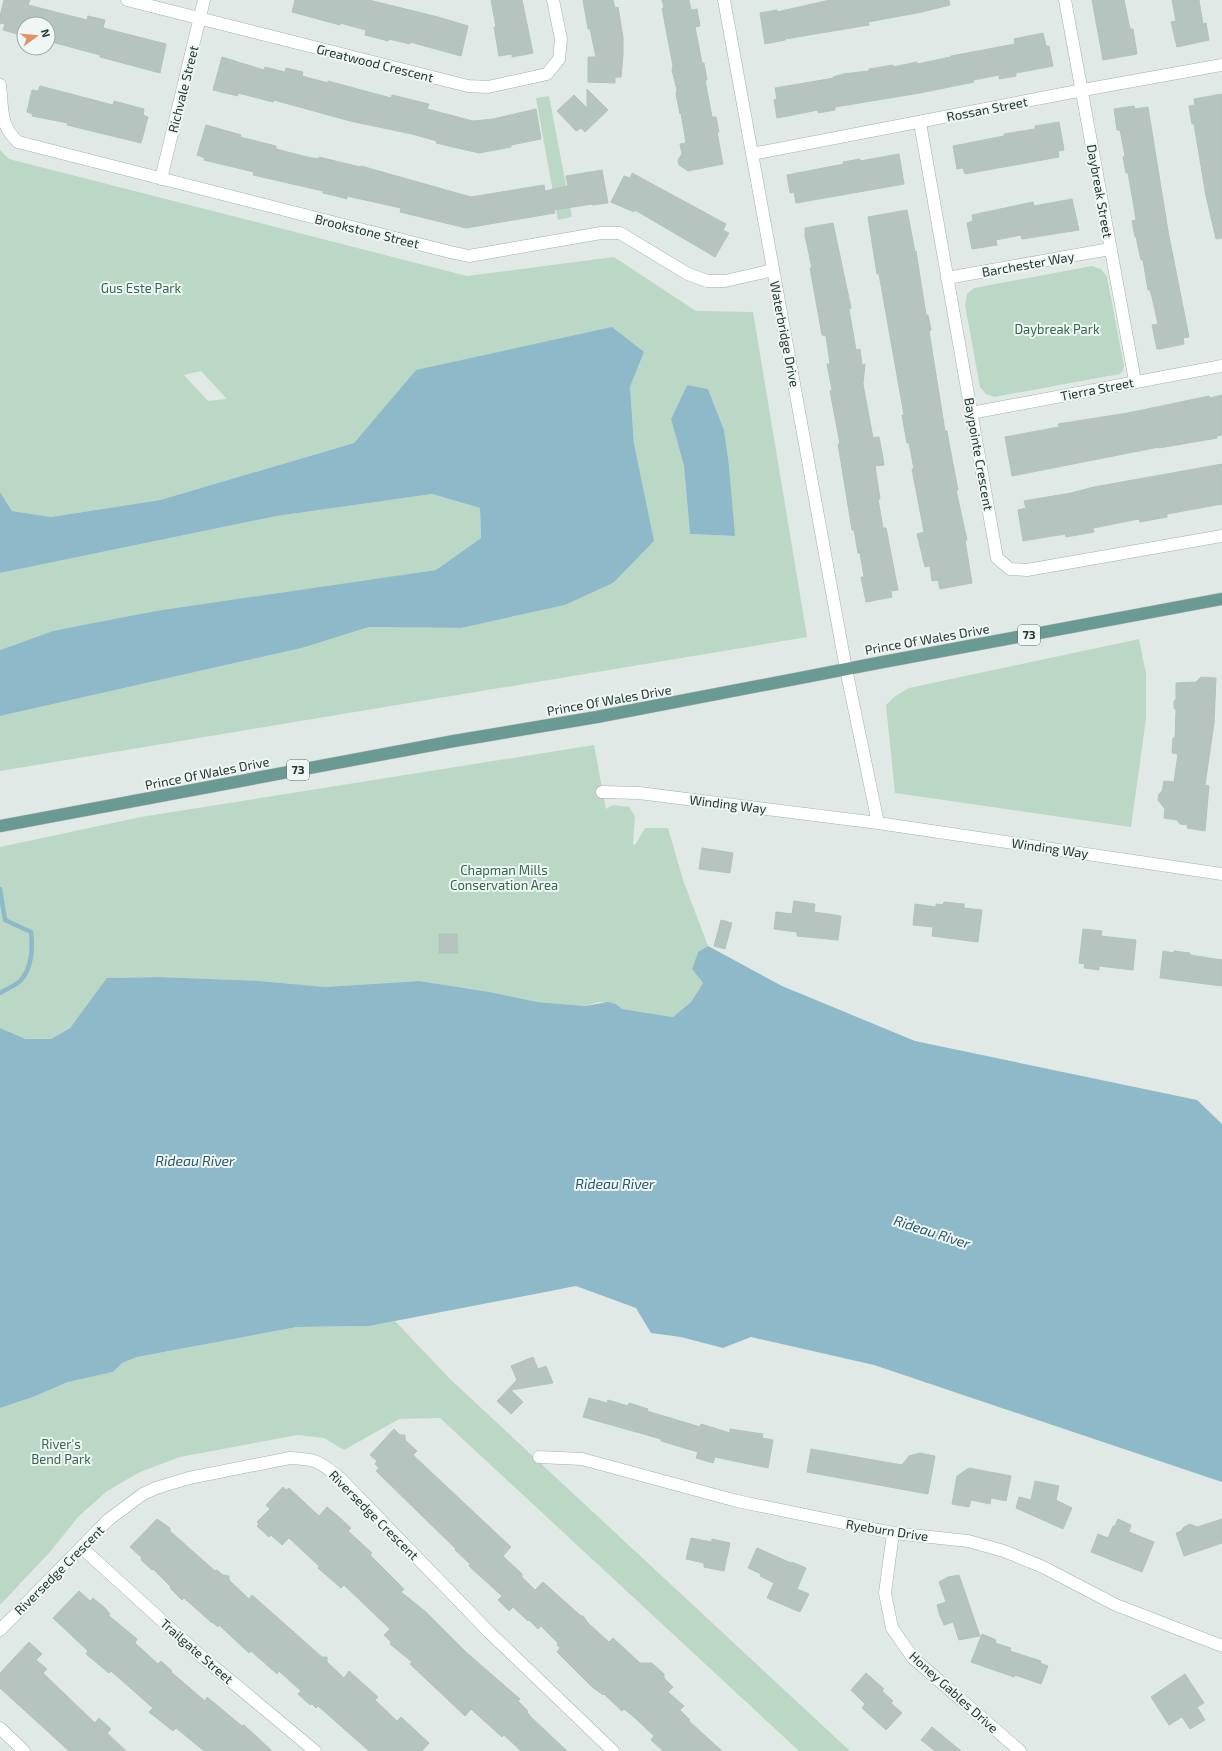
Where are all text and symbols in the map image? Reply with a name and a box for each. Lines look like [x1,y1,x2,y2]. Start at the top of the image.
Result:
north arrow [16,16,56,56]
text: N [39,27,53,39]
street label: Greatwood Crescent [315,41,435,85]
street label: Richvale Street [164,44,202,134]
street label: Rossan Street [945,93,1029,125]
street label: Daybreak Street [1084,143,1116,239]
street label: Brookstone Street [313,210,421,252]
street label: Barchester Way [981,248,1076,280]
park label: Gus Este Park [101,280,182,296]
street label: Waterbridge Drive [767,280,803,388]
park label: Daybreak Park [1014,321,1100,337]
street label: Tierra Street [1059,374,1135,404]
street label: Baypointe Crescent [961,396,997,512]
street label: Prince Of Wales Drive [863,620,991,658]
road number: 73 [1018,625,1040,645]
street label: Prince Of Wales Drive [545,681,673,719]
street label: Prince Of Wales Drive [143,753,271,793]
road number: 73 [287,760,309,780]
street label: Winding Way [689,791,768,817]
street label: Winding Way [1011,835,1090,861]
park label: Chapman Mills Conservation Area [450,862,558,893]
water label: Rideau River [155,1152,235,1169]
water label: Rideau River [575,1175,655,1192]
water label: Rideau River [892,1211,973,1252]
park label: River's Bend Park [31,1436,91,1467]
street label: Riversedge Crescent [326,1467,422,1563]
street label: Ryeburn Drive [845,1516,929,1544]
street label: Riversedge Crescent [11,1522,107,1618]
street label: Trailgate Street [157,1615,237,1687]
street label: Honey Gables Drive [906,1648,1002,1736]

